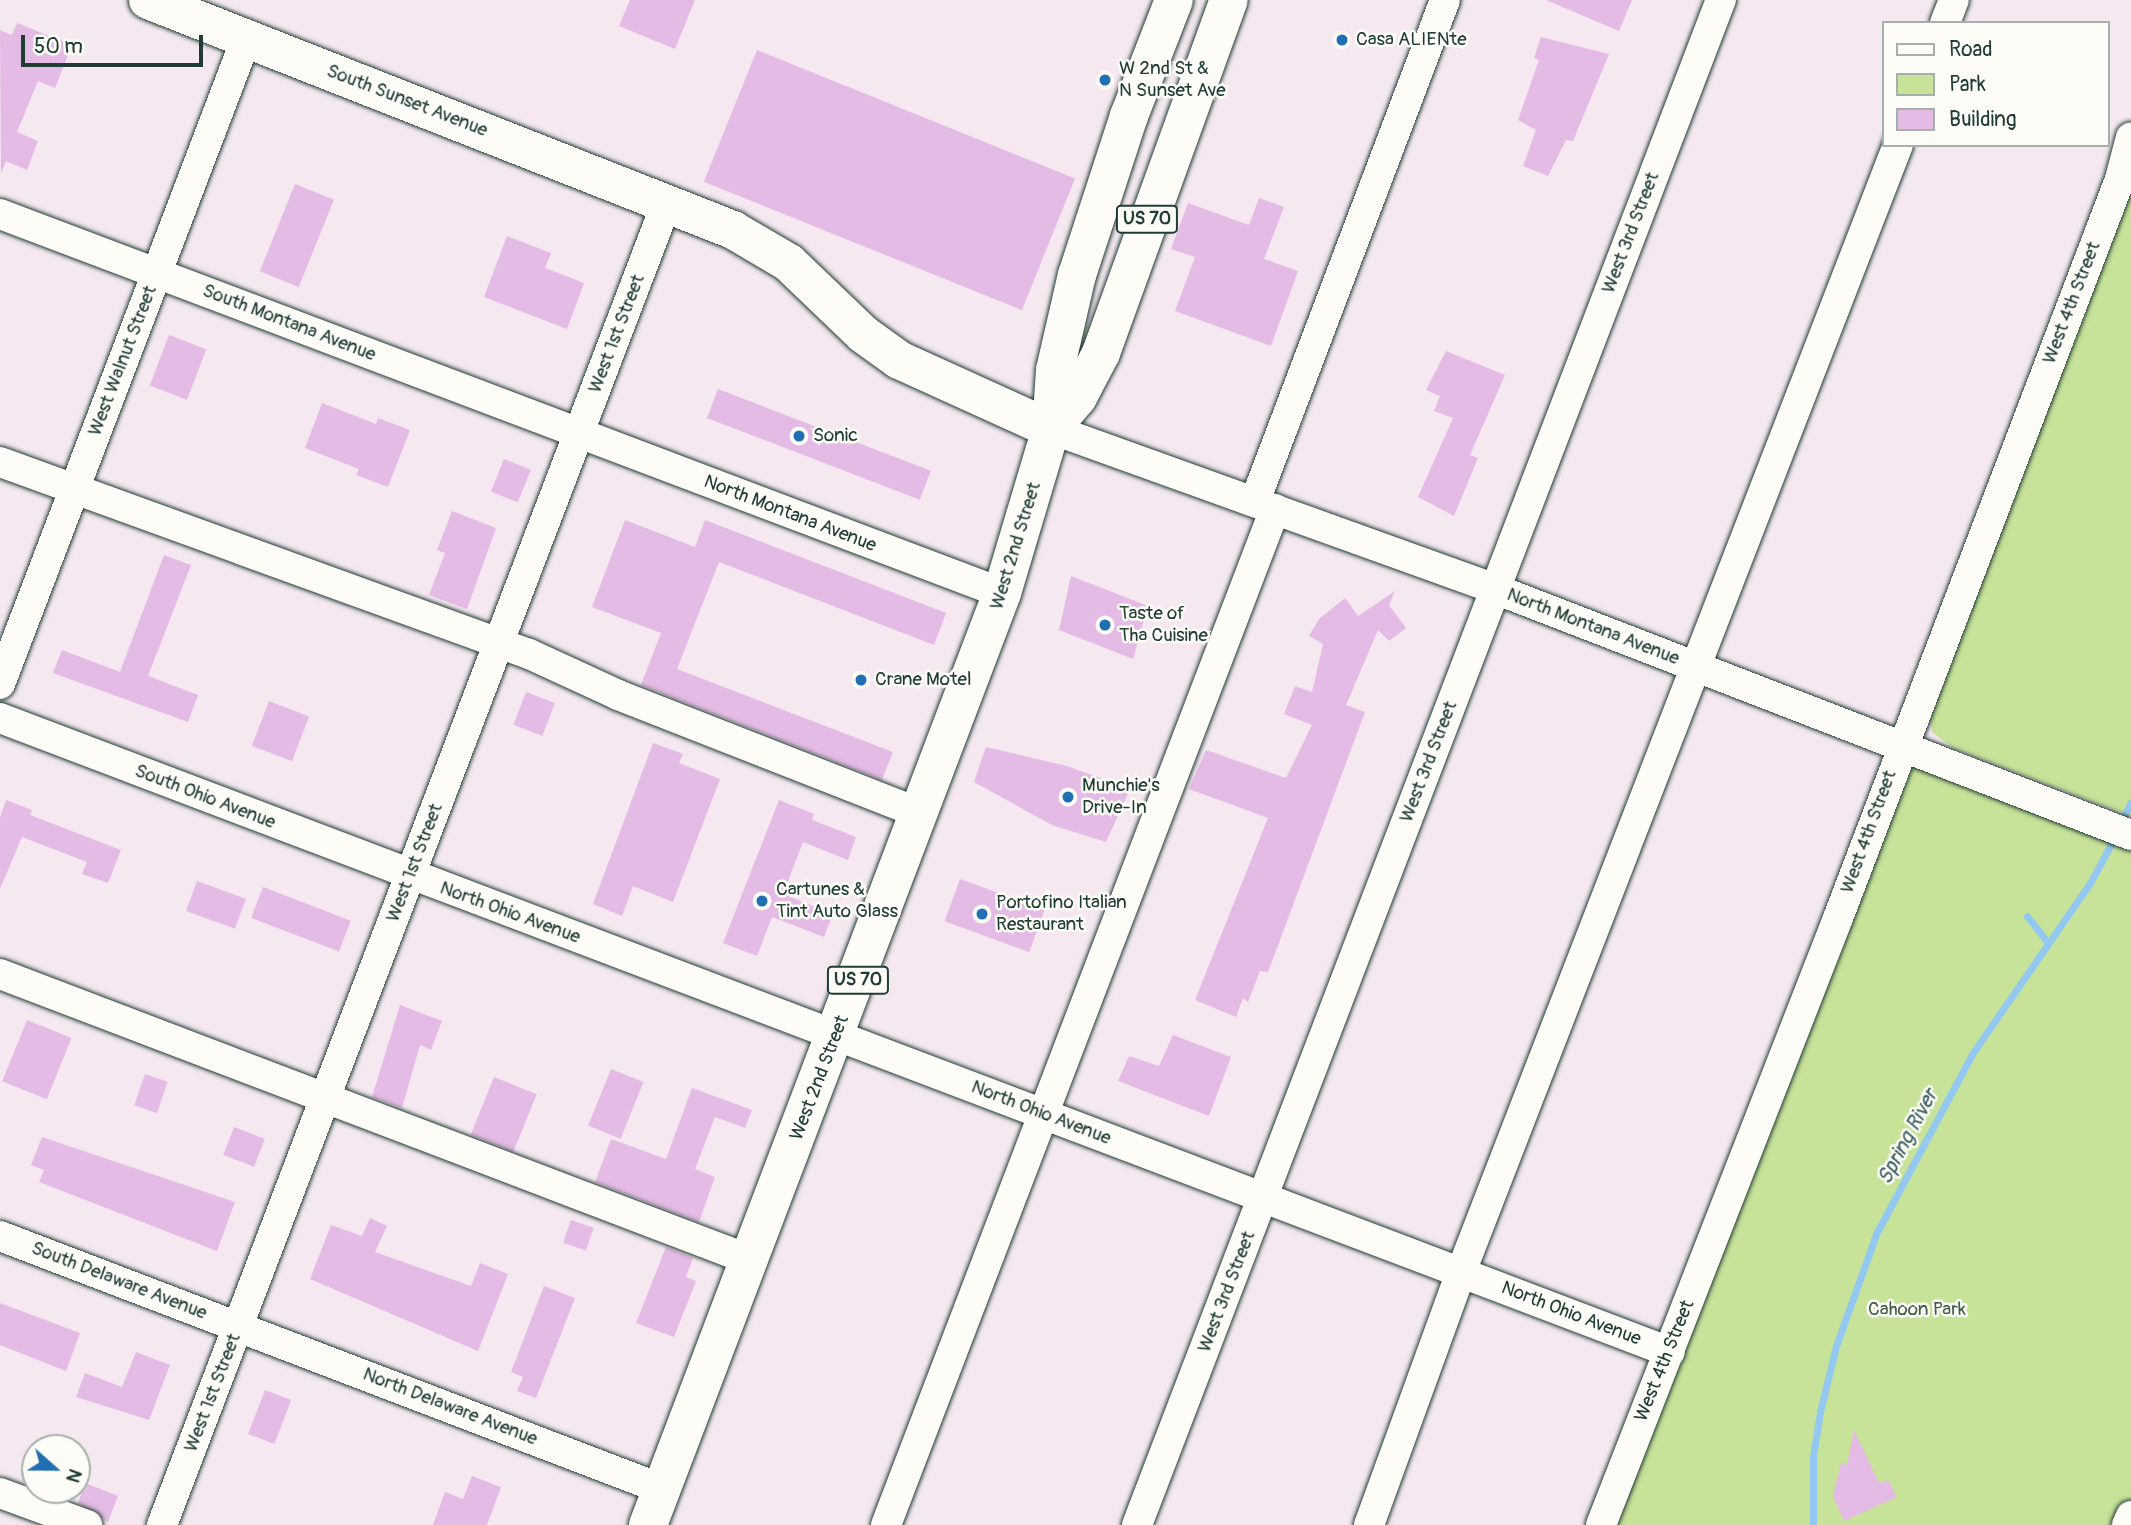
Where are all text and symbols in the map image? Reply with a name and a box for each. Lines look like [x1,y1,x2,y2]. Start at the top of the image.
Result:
scale bar [24,21,206,65]
legend [1882,21,2110,147]
place label: Casa ALIENte [1356,29,1467,51]
marker: Casa ALIENte [1334,32,1350,48]
text: 50 m [34,33,83,60]
text: Road [1949,36,1993,63]
place label: W 2nd St & N Sunset Ave [1119,58,1226,102]
street label: South Sunset Avenue [323,60,491,142]
text: Park [1949,71,1986,98]
marker: W 2nd St & N Sunset Ave [1097,72,1113,88]
text: Building [1949,106,2016,133]
street label: West 3rd Street [1597,169,1665,297]
road number: US 70 [1116,204,1178,233]
street label: West 4th Street [2038,239,2106,367]
street label: West 1st Street [584,272,650,396]
street label: South Montana Avenue [199,279,379,367]
street label: West Walnut Street [84,283,162,439]
place label: Sonic [813,425,858,447]
marker: Sonic [791,428,807,444]
street label: North Montana Avenue [701,471,879,557]
street label: West 2nd Street [986,479,1046,613]
street label: North Montana Avenue [1504,584,1682,670]
place label: Taste of Tha Cuisine [1119,603,1208,647]
marker: Taste of Tha Cuisine [1097,617,1113,633]
place label: Crane Motel [875,669,971,691]
marker: Crane Motel [853,672,869,688]
street label: West 3rd Street [1395,698,1463,826]
street label: South Ohio Avenue [131,760,279,834]
street label: West 4th Street [1836,767,1902,897]
place label: Munchie's Drive-In [1082,775,1160,819]
marker: Munchie's Drive-In [1060,789,1076,805]
street label: West 1st Street [382,801,448,925]
street label: North Ohio Avenue [437,877,583,949]
place label: Cartunes & Tint Auto Glass [776,879,898,923]
place label: Portofino Italian Restaurant [996,892,1127,936]
marker: Cartunes & Tint Auto Glass [754,893,770,909]
marker: Portofino Italian Restaurant [974,906,990,922]
road number: US 70 [826,965,890,995]
street label: West 2nd Street [786,1012,854,1144]
street label: North Ohio Avenue [968,1076,1114,1150]
water label: Spring River [1872,1085,1944,1189]
street label: West 3rd Street [1193,1228,1261,1356]
street label: South Delaware Avenue [28,1237,210,1325]
street label: North Ohio Avenue [1498,1277,1644,1351]
street label: West 4th Street [1630,1297,1700,1425]
park label: Cahoon Park [1868,1299,1966,1321]
street label: West 1st Street [180,1331,246,1455]
street label: North Delaware Avenue [360,1363,540,1451]
north arrow [21,1434,91,1504]
text: N [60,1465,87,1486]

